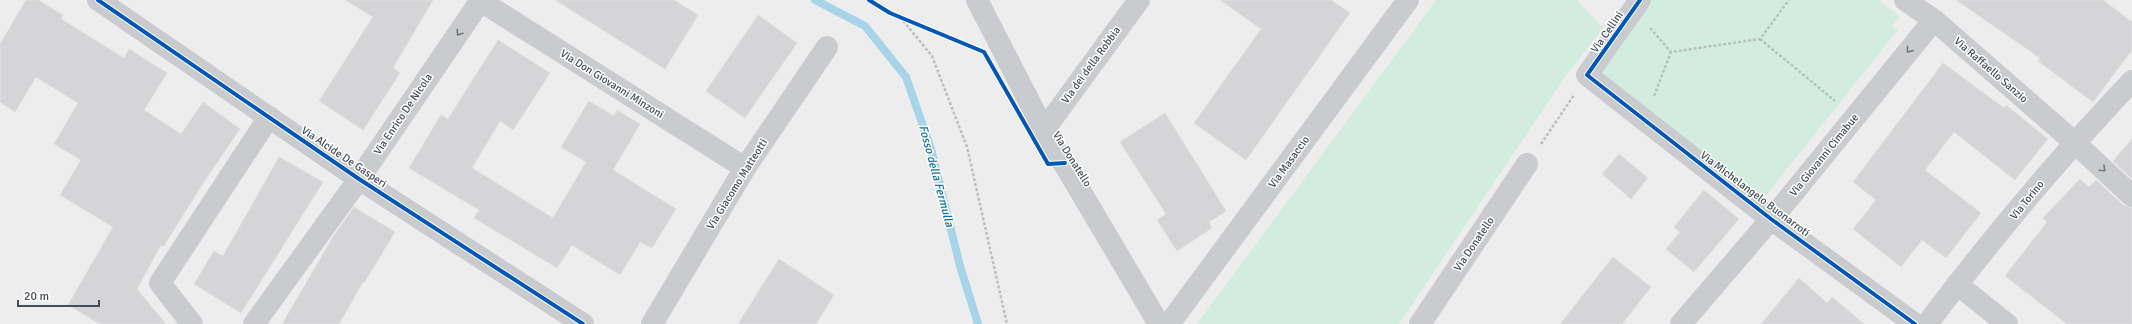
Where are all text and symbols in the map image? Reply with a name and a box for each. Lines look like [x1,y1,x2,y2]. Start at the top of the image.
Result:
street label: Via Cellini [1588,9,1626,55]
street label: Via dei della Robbia [1059,24,1124,106]
one-way arrow [456,29,464,36]
street label: Via Raffaello Sanzio [1952,35,2031,106]
one-way arrow [1907,46,1914,53]
street label: Via Don Giovanni Minzoni [558,47,666,121]
street label: Via Enrico De Nicola [371,71,435,157]
street label: Via Giovanni Cimabue [1787,111,1861,199]
water label: Fosso della Fermulla [915,123,957,230]
street label: Via Alcide De Gasperi [299,124,389,190]
street label: Via Donatello [1050,129,1094,189]
street label: Via Masaccio [1266,133,1312,191]
street label: Via Giacomo Matteotti [704,136,770,232]
street label: Via Michelangelo Buonarroti [1698,149,1812,239]
one-way arrow [2098,164,2105,171]
street label: Via Torino [2007,178,2047,222]
street label: Via Donatello [1451,214,1497,274]
scale bar [18,282,99,308]
text: 20 m [24,289,49,304]

